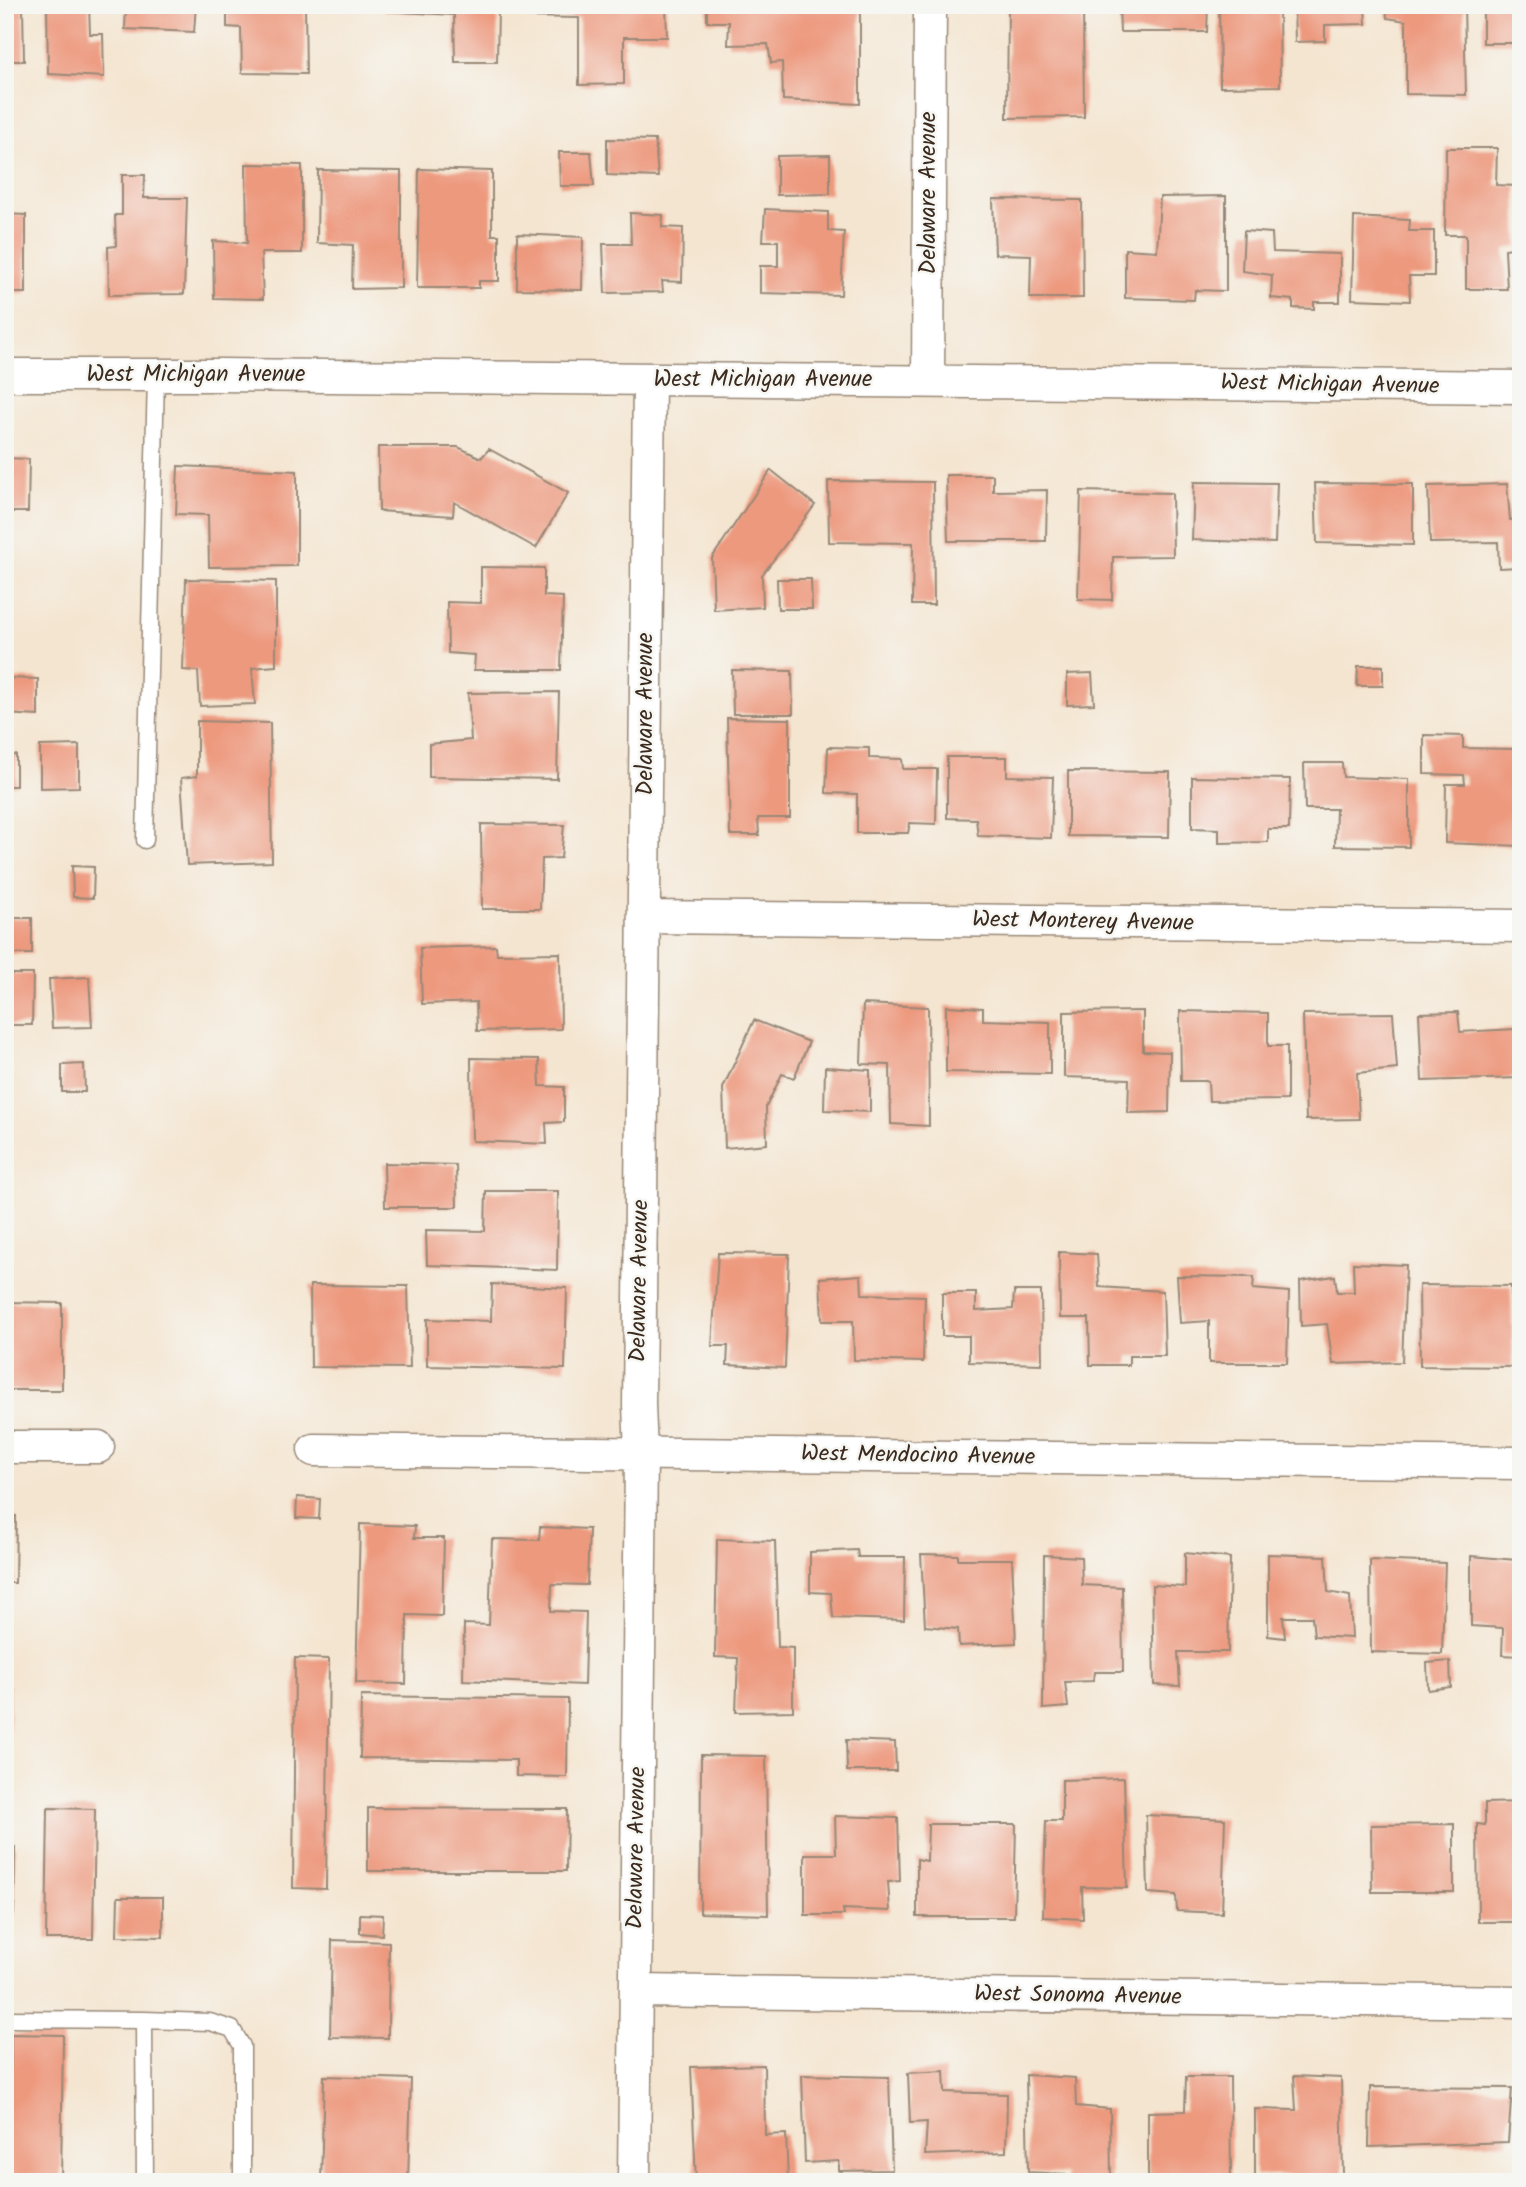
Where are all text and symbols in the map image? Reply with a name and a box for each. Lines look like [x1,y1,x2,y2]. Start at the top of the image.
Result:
street label: Delaware Avenue [911,112,947,274]
street label: West Michigan Avenue [87,357,305,393]
street label: West Michigan Avenue [654,362,872,398]
street label: West Michigan Avenue [1220,365,1440,405]
street label: Delaware Avenue [628,633,664,795]
street label: West Monterey Avenue [972,902,1194,942]
street label: Delaware Avenue [621,1199,659,1363]
street label: West Mendocino Avenue [801,1436,1035,1476]
street label: Delaware Avenue [618,1766,656,1930]
street label: West Sonoma Avenue [974,1976,1182,2016]

